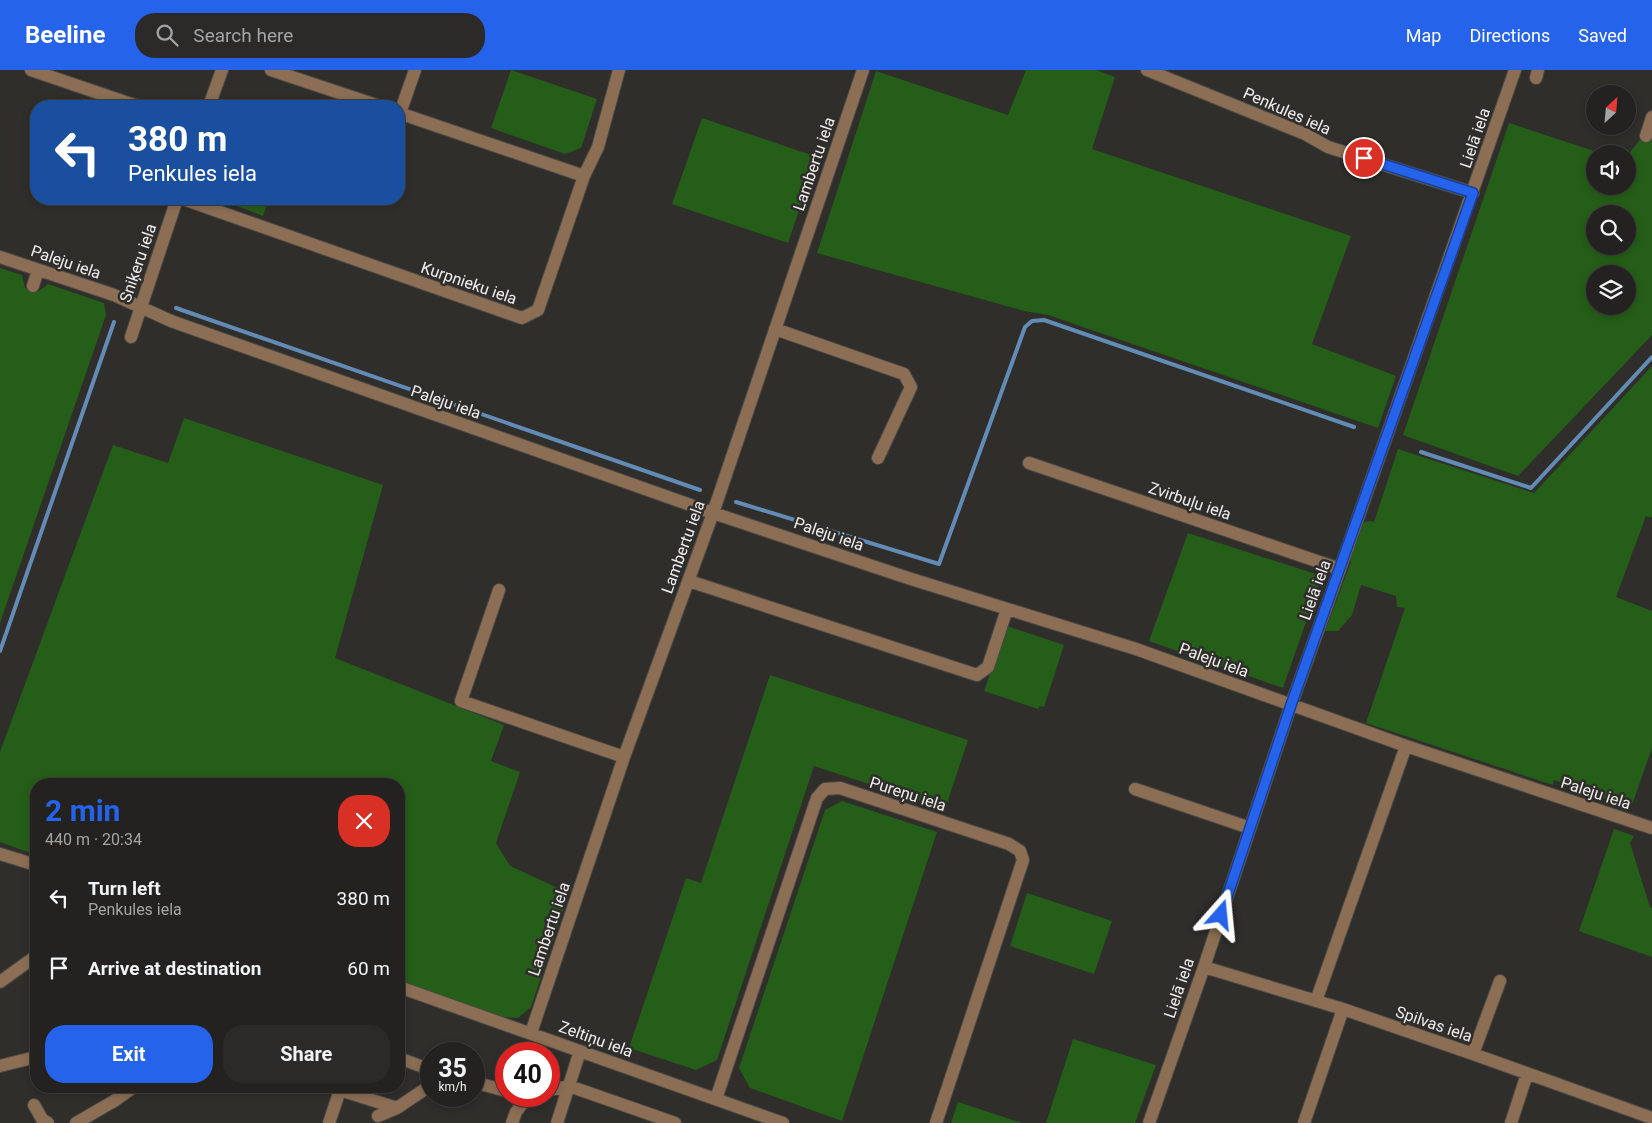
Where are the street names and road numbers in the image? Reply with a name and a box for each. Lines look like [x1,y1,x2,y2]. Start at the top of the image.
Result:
street label: Penkules iela [1240,83,1334,139]
street label: Lielā iela [1456,105,1494,171]
street label: Lambertu iela [789,115,839,213]
street label: Sniķeru iela [116,221,160,305]
street label: Paleju iela [29,241,103,283]
street label: Kurpnieku iela [419,258,519,308]
street label: Paleju iela [409,381,483,423]
street label: Zvirbuļu iela [1146,478,1234,525]
street label: Lambertu iela [657,498,709,596]
street label: Paleju iela [792,513,866,555]
street label: Lielā iela [1295,557,1335,623]
street label: Paleju iela [1177,639,1251,681]
street label: Pureņu iela [867,773,949,816]
street label: Paleju iela [1559,773,1633,813]
street label: Lambertu iela [524,880,574,978]
street label: Lielā iela [1160,955,1198,1021]
street label: Spilvas iela [1393,1002,1475,1046]
street label: Zeltiņu iela [556,1017,636,1062]

